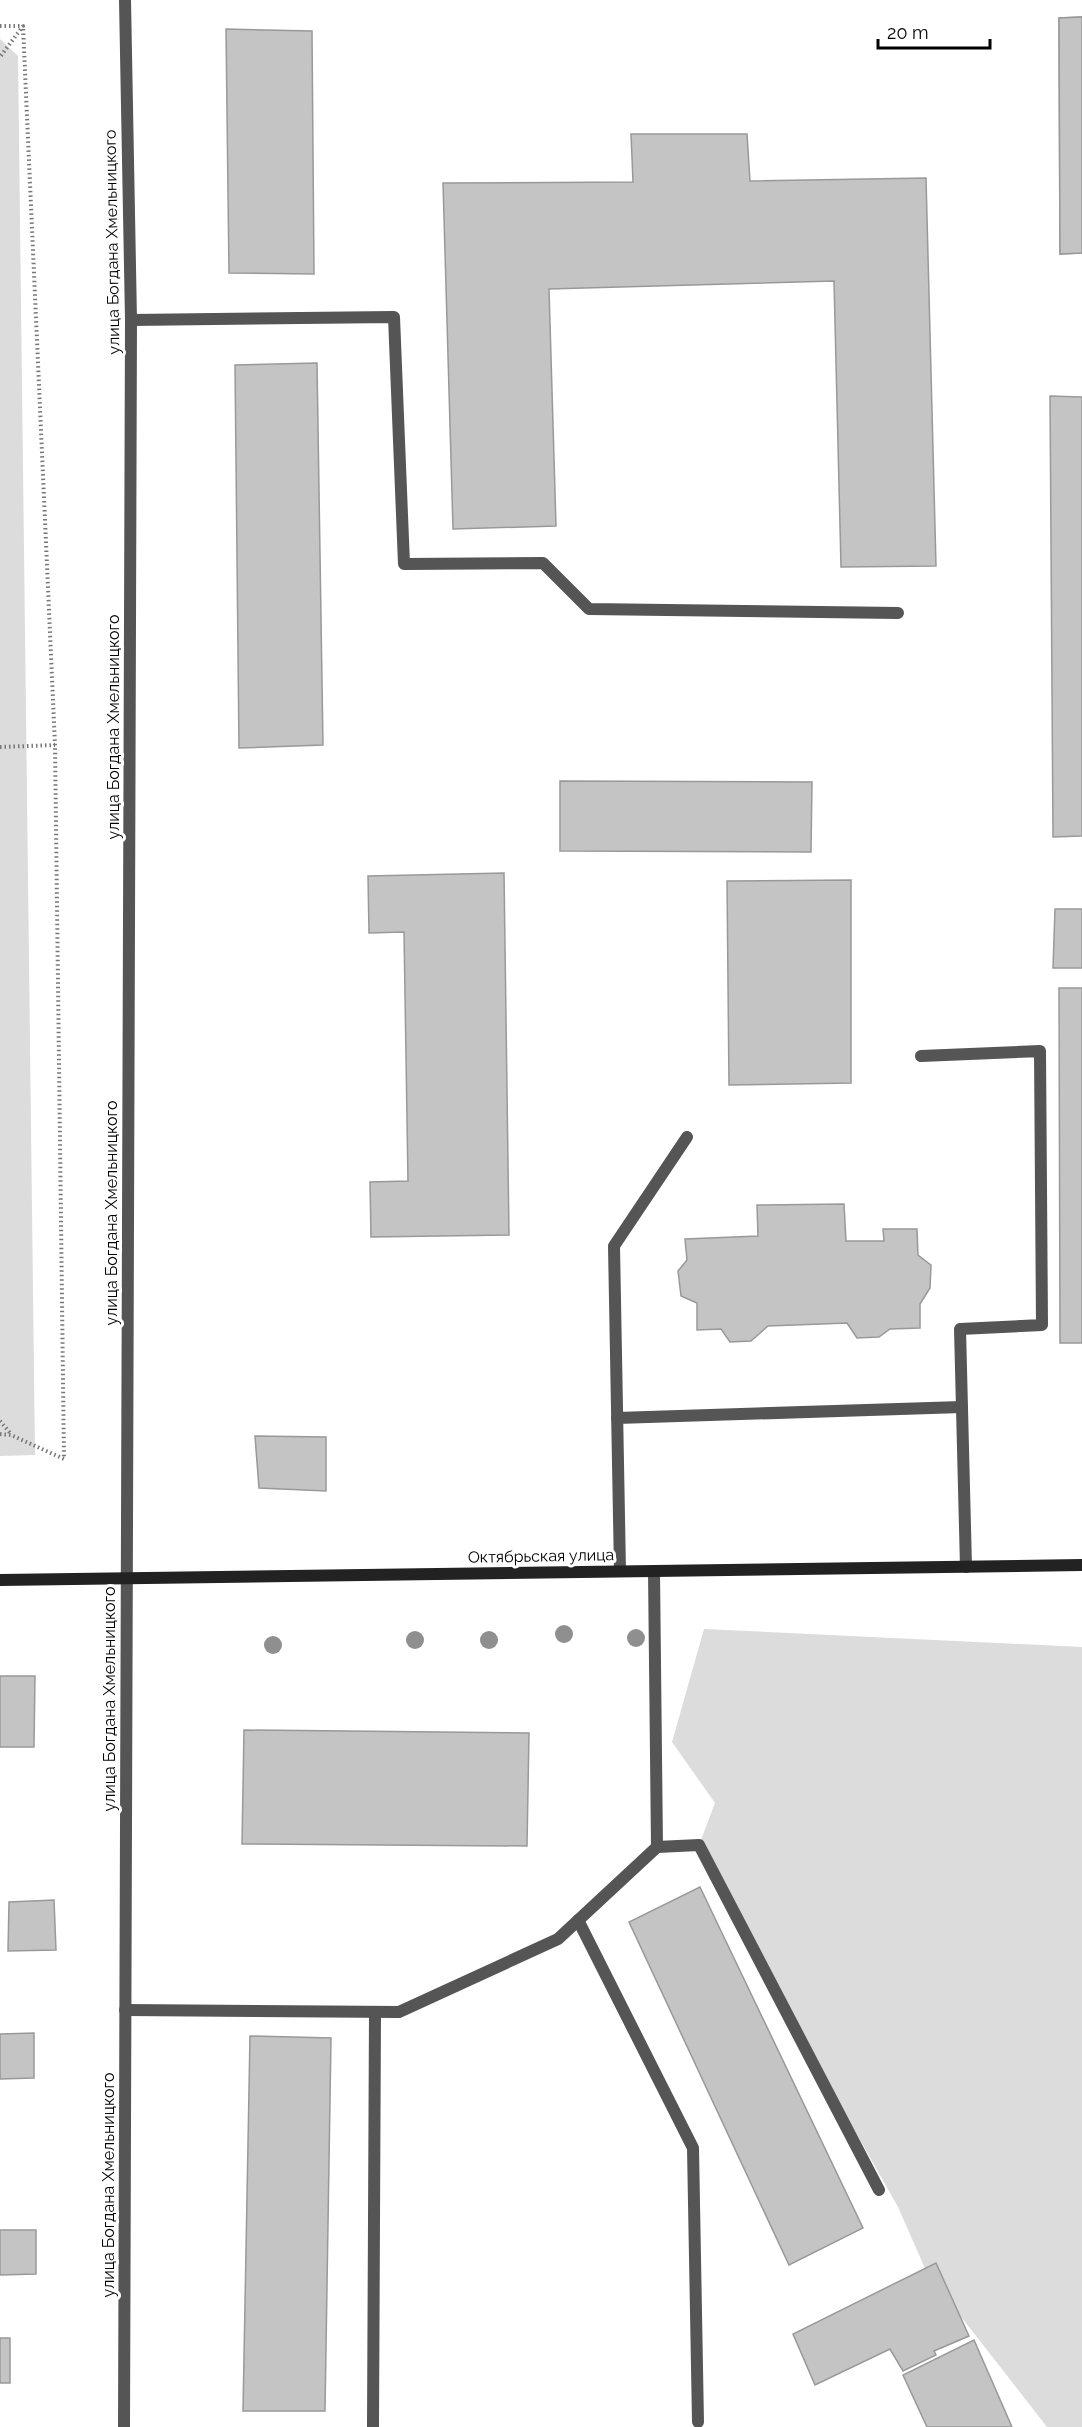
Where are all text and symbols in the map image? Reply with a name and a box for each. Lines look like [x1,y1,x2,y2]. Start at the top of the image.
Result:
scale bar [878,12,990,50]
text: 20 m [887,22,929,43]
street label: улица Богдана Хмельницкого [101,129,123,355]
street label: улица Богдана Хмельницкого [104,614,123,840]
street label: улица Богдана Хмельницкого [102,1100,121,1326]
street label: Октябрьская улица [468,1545,614,1567]
street label: улица Богдана Хмельницкого [100,1586,119,1812]
street label: улица Богдана Хмельницкого [99,2072,118,2298]

